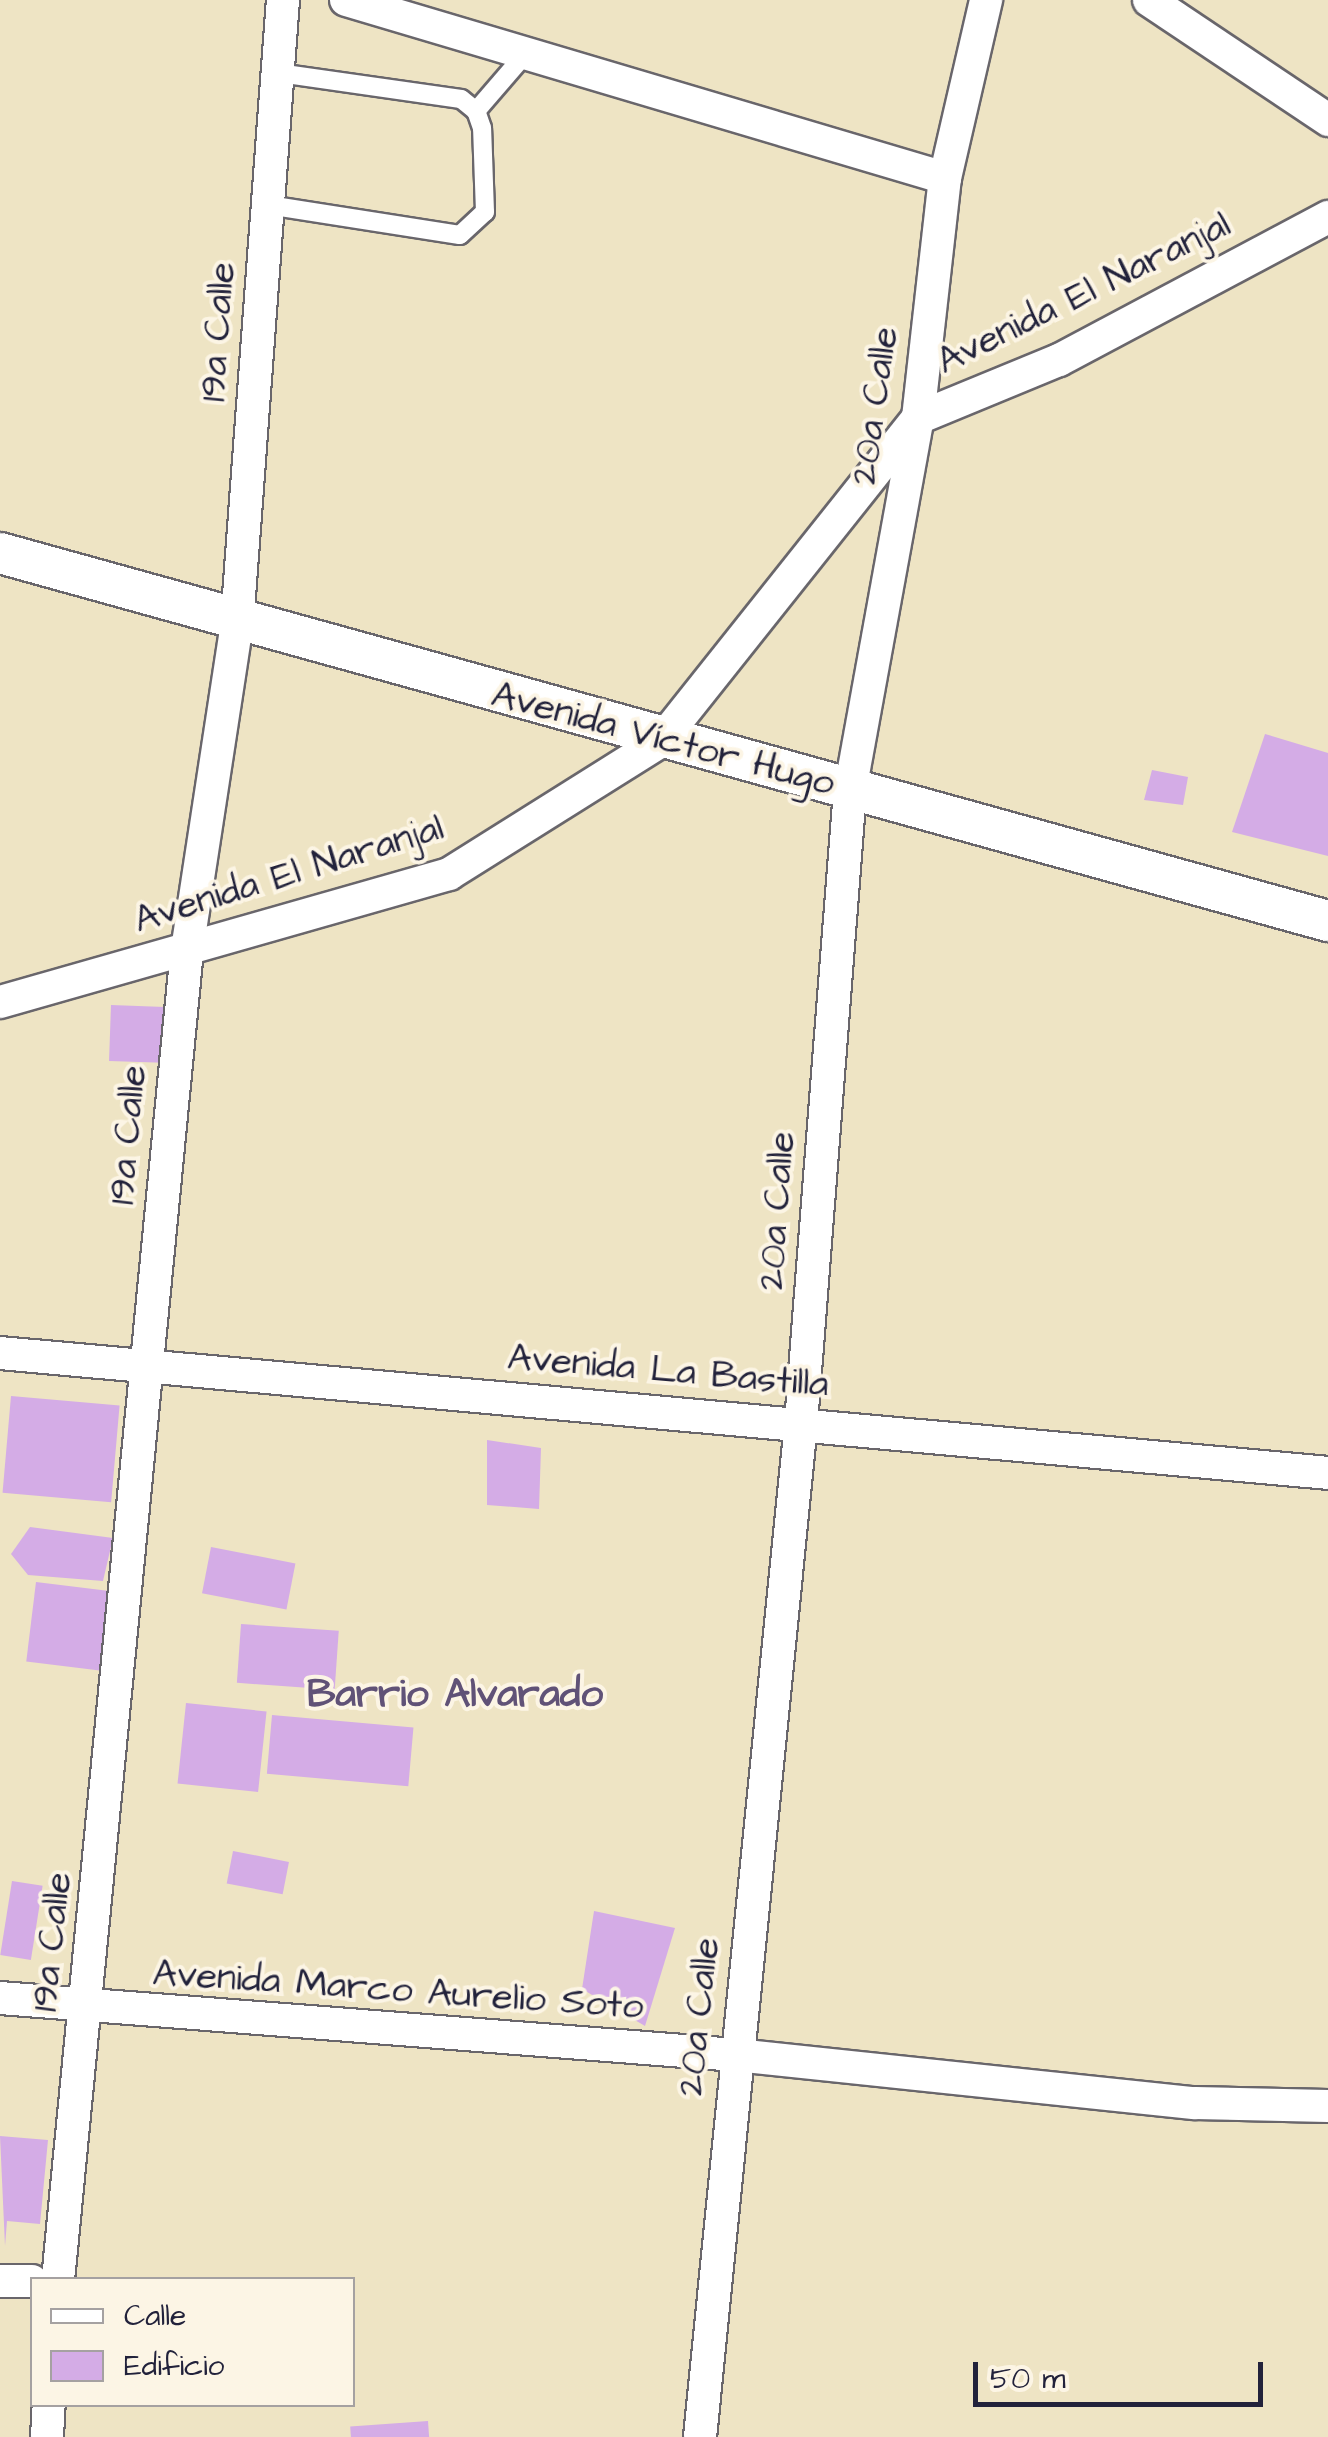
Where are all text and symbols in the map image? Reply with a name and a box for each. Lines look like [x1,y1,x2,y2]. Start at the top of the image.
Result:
street label: Avenida El Naranjal [929,203,1239,385]
street label: 19a Calle [191,261,247,403]
street label: 20a Calle [842,324,910,488]
street label: Avenida Víctor Hugo [487,672,839,808]
street label: Avenida El Naranjal [129,806,449,944]
street label: 19a Calle [100,1063,158,1207]
street label: 20a Calle [750,1130,806,1292]
street label: Avenida La Bastilla [506,1335,830,1409]
district label: Barrio Alvarado [307,1671,603,1719]
street label: 19a Calle [23,1870,83,2014]
street label: 20a Calle [669,1936,731,2098]
street label: Avenida Marco Aurelio Soto [151,1951,645,2031]
legend [30,2277,355,2407]
text: Calle [124,2295,186,2337]
scale bar [978,2342,1268,2404]
text: Edificio [124,2345,224,2387]
text: 50 m [990,2358,1066,2400]

